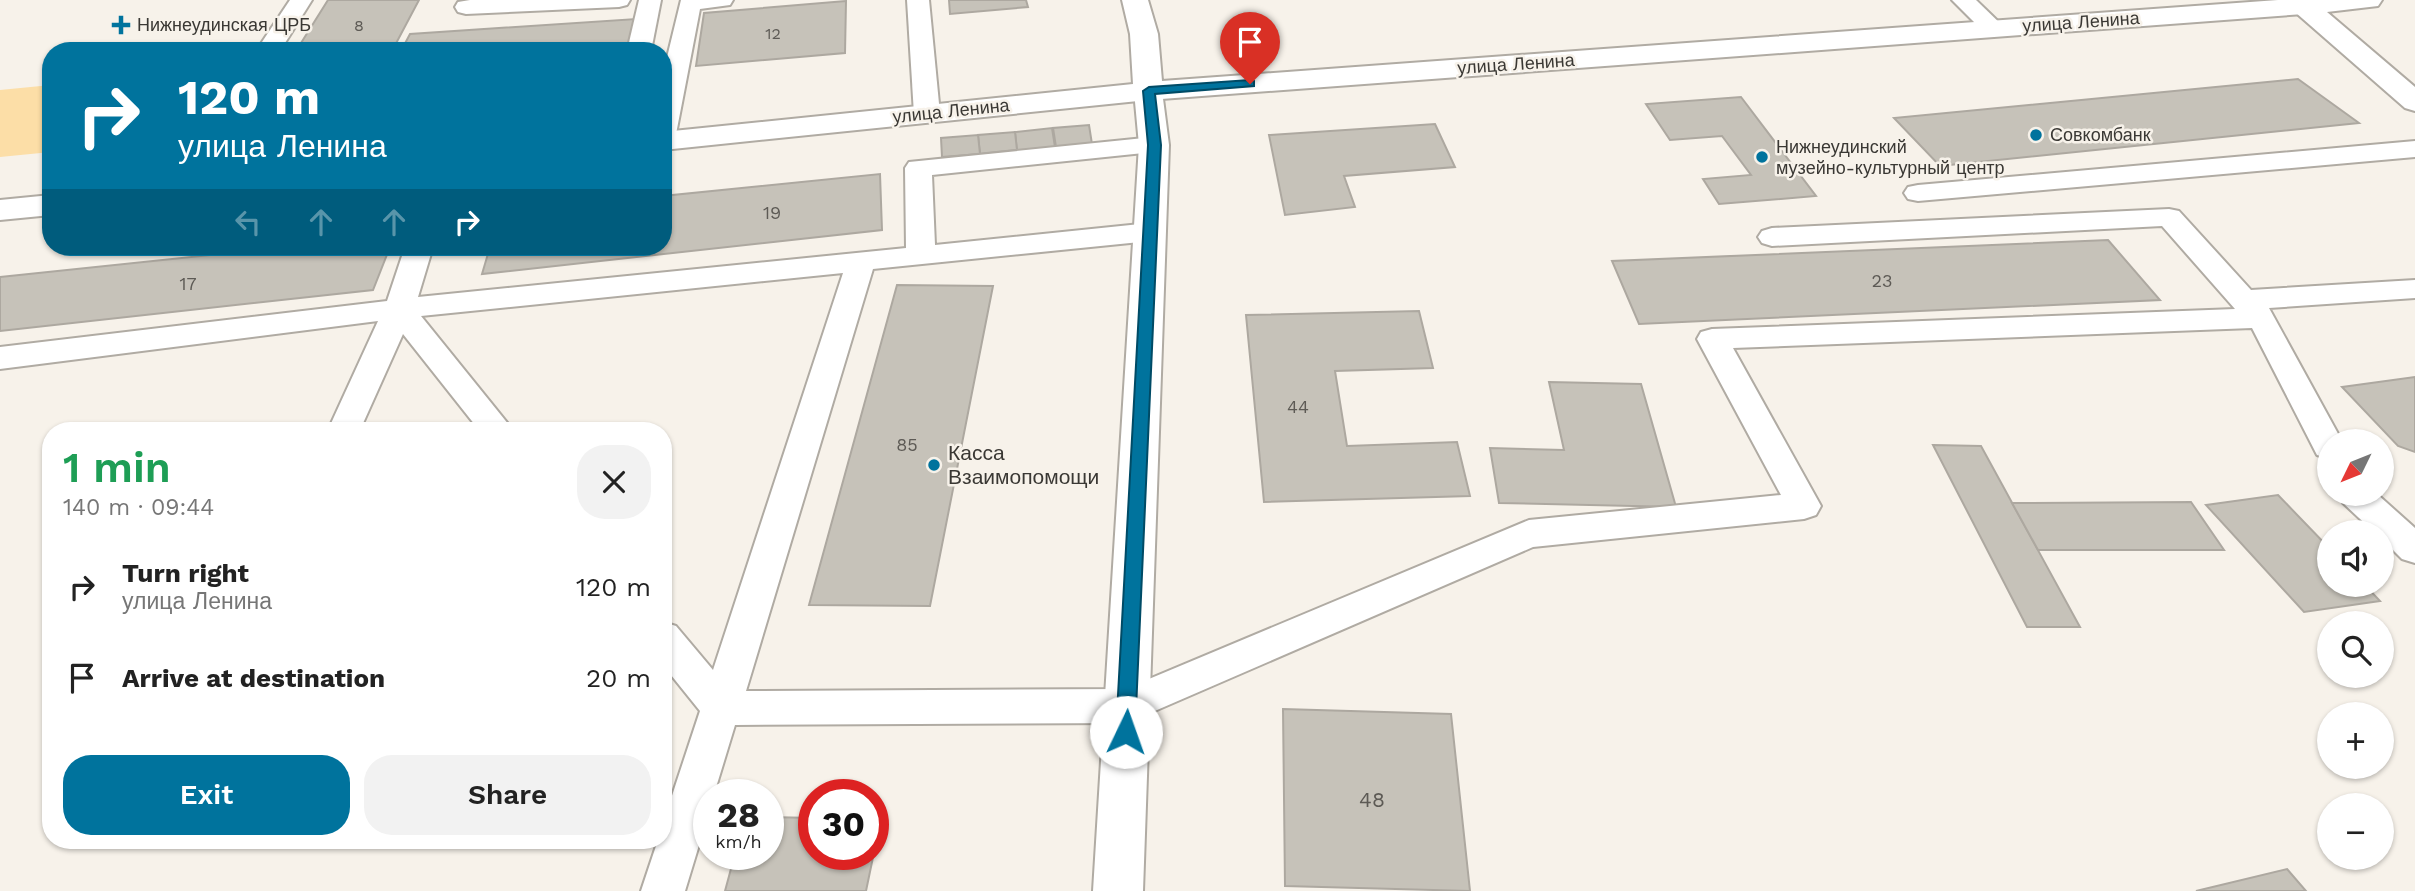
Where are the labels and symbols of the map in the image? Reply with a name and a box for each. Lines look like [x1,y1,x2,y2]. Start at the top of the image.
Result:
street label: улица Ленина [2022,7,2141,36]
pin [1220,12.0,1280,84]
place label: Нижнеудинская ЦРБ [137,14,311,35]
marker: Нижнеудинская ЦРБ [111,15,131,35]
house number: 8 [354,16,364,35]
house number: 12 [765,24,781,43]
street label: улица Ленина [1457,49,1576,78]
street label: улица Ленина [891,94,1011,127]
place label: Совкомбанк [2050,124,2151,145]
marker: Совкомбанк [2028,127,2044,143]
place label: Нижнеудинский музейно-культурный центр [1776,136,2005,178]
marker: Нижнеудинский музейно-культурный центр [1754,149,1770,165]
house number: 19 [763,202,781,223]
house number: 23 [1872,270,1893,291]
house number: 17 [179,273,197,294]
house number: 44 [1287,396,1309,417]
north arrow [2317,429,2394,506]
house number: 85 [896,434,918,455]
place label: Касса Взаимопомощи [948,440,1099,489]
marker: Касса Взаимопомощи [926,457,942,473]
position arrow [1089,695,1163,769]
speed limit sign: 30 [798,779,889,870]
house number: 48 [1359,787,1385,812]

